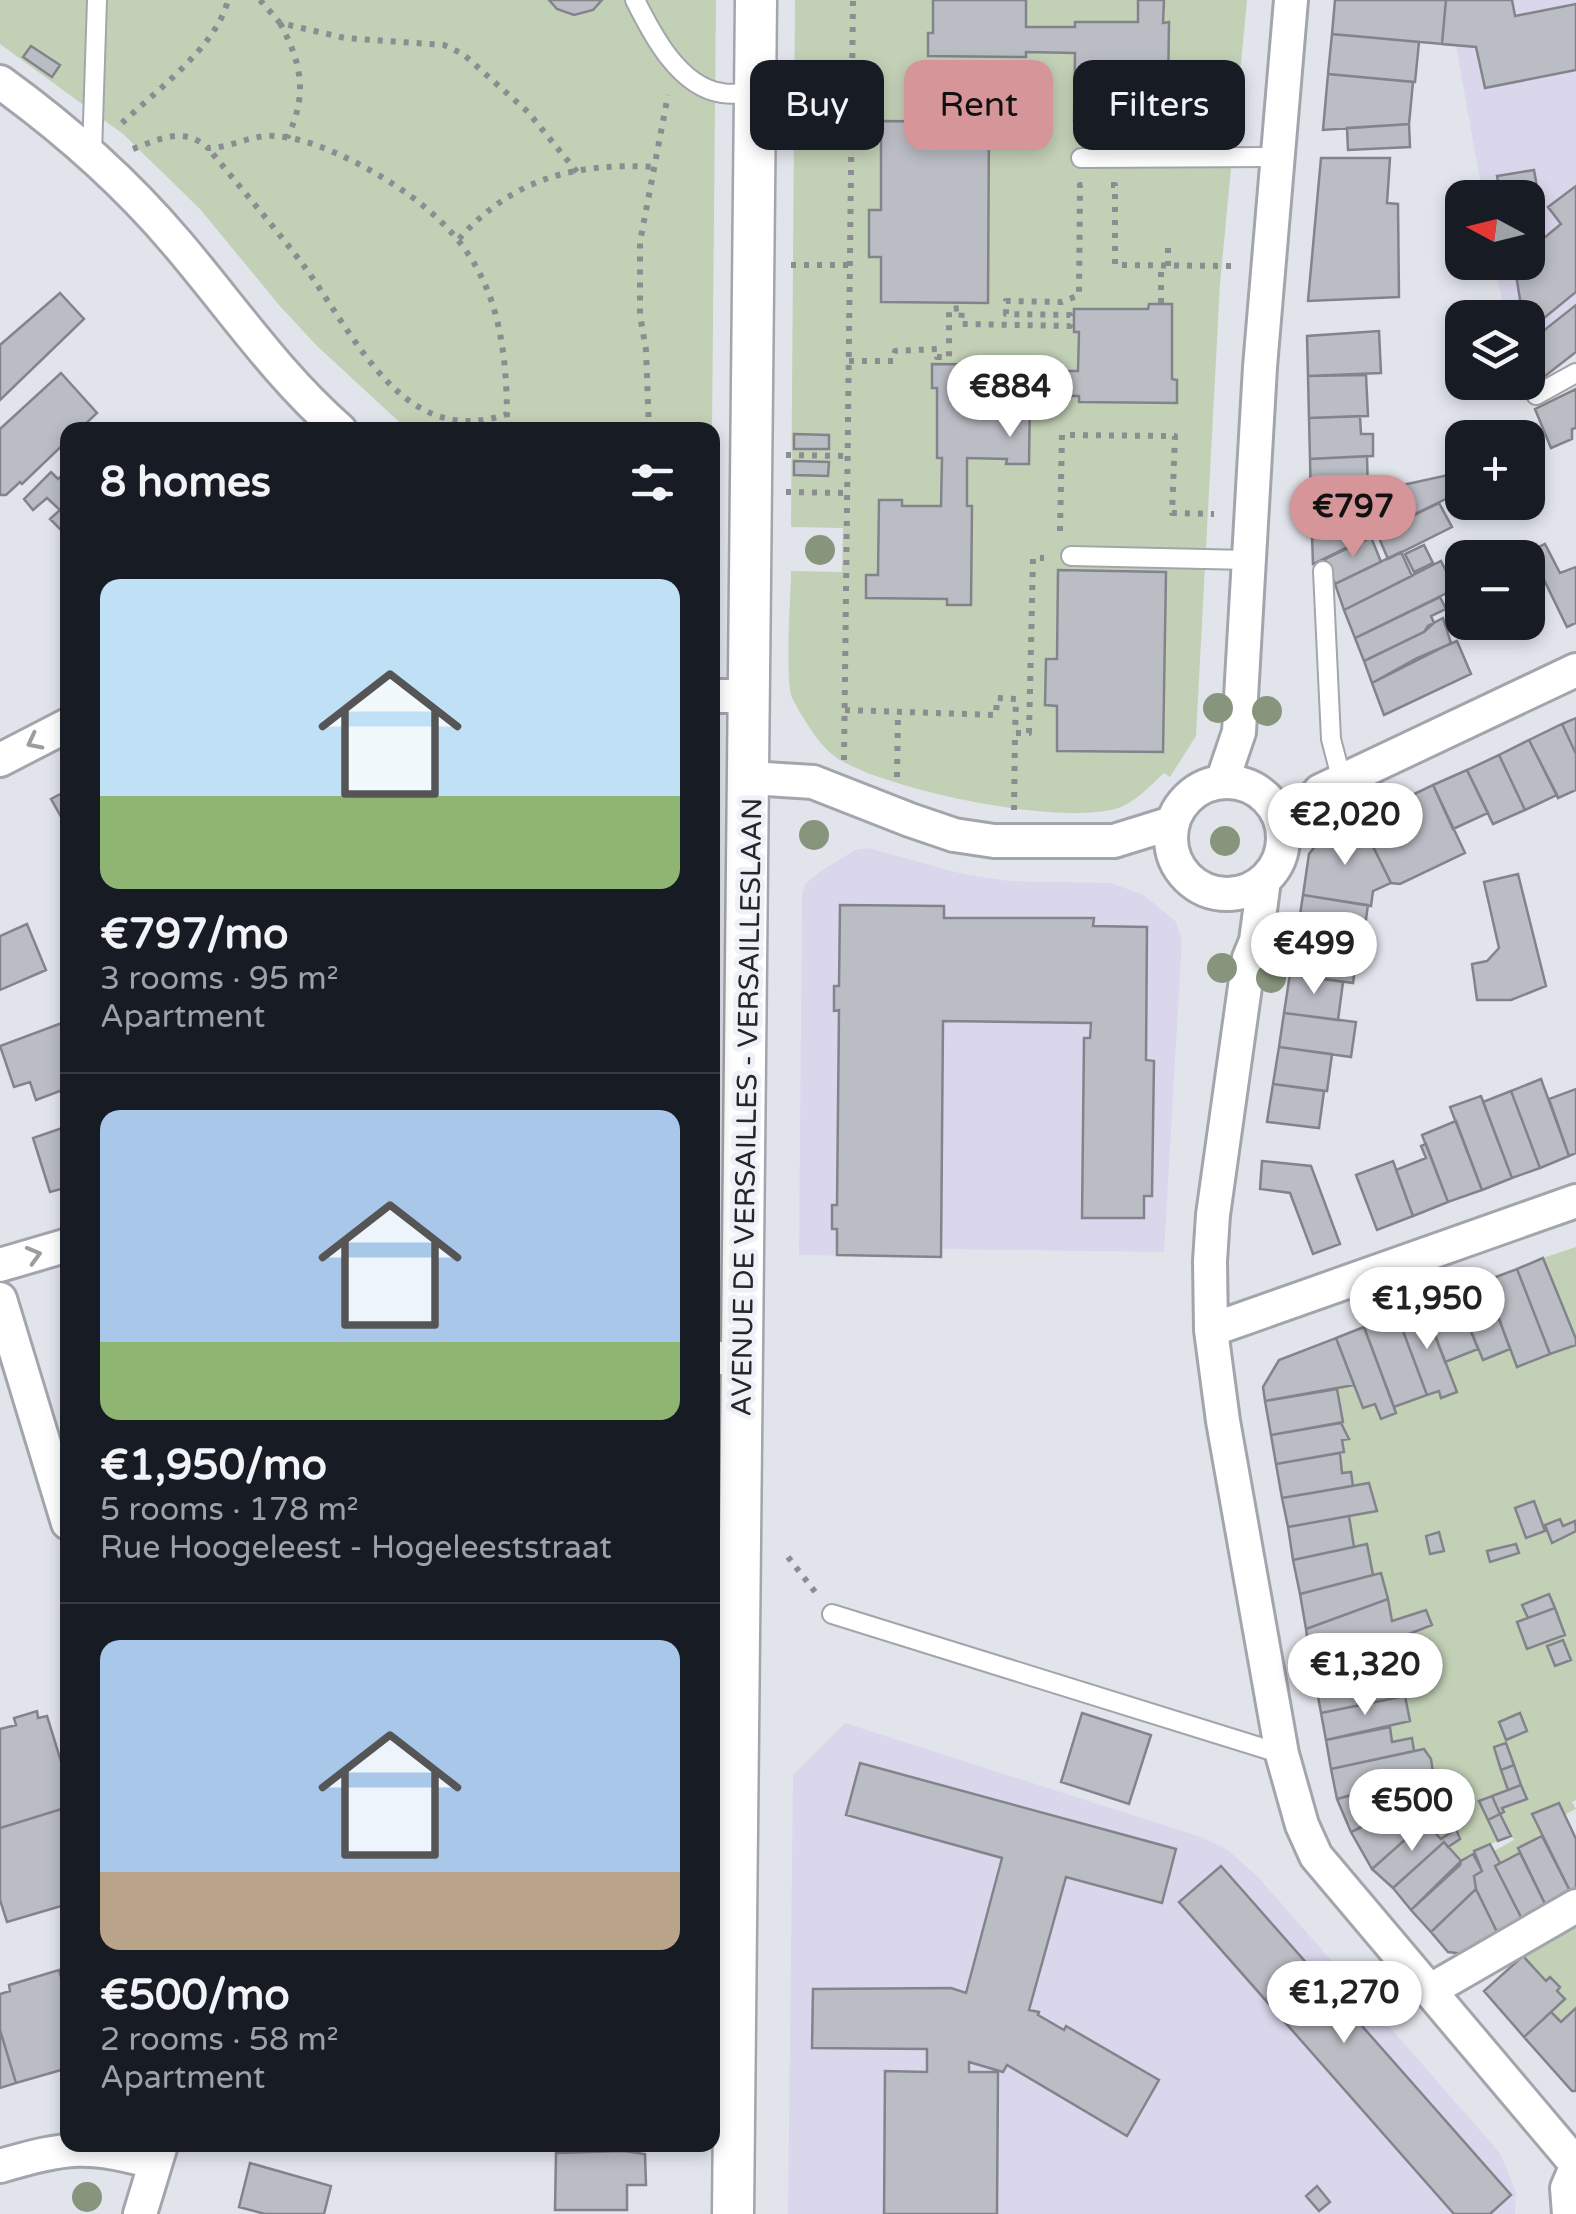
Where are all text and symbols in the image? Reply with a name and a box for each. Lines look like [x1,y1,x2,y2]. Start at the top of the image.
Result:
chip: Buy [750,60,884,150]
chip: Rent [904,60,1053,150]
chip: Filters [1073,60,1245,150]
north arrow [1445,180,1545,280]
map controls [1445,180,1545,640]
button: layers [1445,300,1545,400]
pin: €884 [951,355,1069,440]
text: €884 [969,368,1051,406]
button: + [1445,420,1545,520]
icon: filters [625,455,680,510]
text: 8 homes [100,457,271,508]
pin: €797 [1294,475,1412,560]
text: €797 [1312,488,1394,526]
button: − [1445,540,1545,640]
icon: home [300,644,480,824]
one-way arrow [26,730,44,749]
pin: €2,020 [1264,783,1426,868]
text: €2,020 [1290,796,1400,834]
street label: AVENUE DE VERSAILLES - VERSAILLESLAAN [725,797,769,1417]
text: €797/mo [100,909,289,960]
pin: €499 [1255,912,1373,997]
text: €499 [1273,925,1355,963]
text: 3 rooms · 95 m² [100,960,339,998]
text: Apartment [100,998,265,1036]
icon: home [300,1175,480,1355]
one-way arrow [25,1246,42,1267]
pin: €1,950 [1346,1267,1508,1352]
text: €1,950 [1372,1280,1482,1318]
text: €1,950/mo [100,1440,327,1491]
text: 5 rooms · 178 m² [100,1491,359,1529]
text: Rue Hoogeleest - Hogeleeststraat [100,1529,612,1567]
pin: €1,320 [1284,1633,1446,1718]
text: €1,320 [1310,1646,1420,1684]
icon: home [300,1705,480,1885]
pin: €500 [1353,1769,1471,1854]
text: €500 [1371,1782,1453,1820]
pin: €1,270 [1263,1961,1425,2046]
text: €500/mo [100,1970,290,2021]
text: €1,270 [1289,1974,1399,2012]
text: 2 rooms · 58 m² [100,2021,339,2059]
text: Apartment [100,2059,265,2097]

